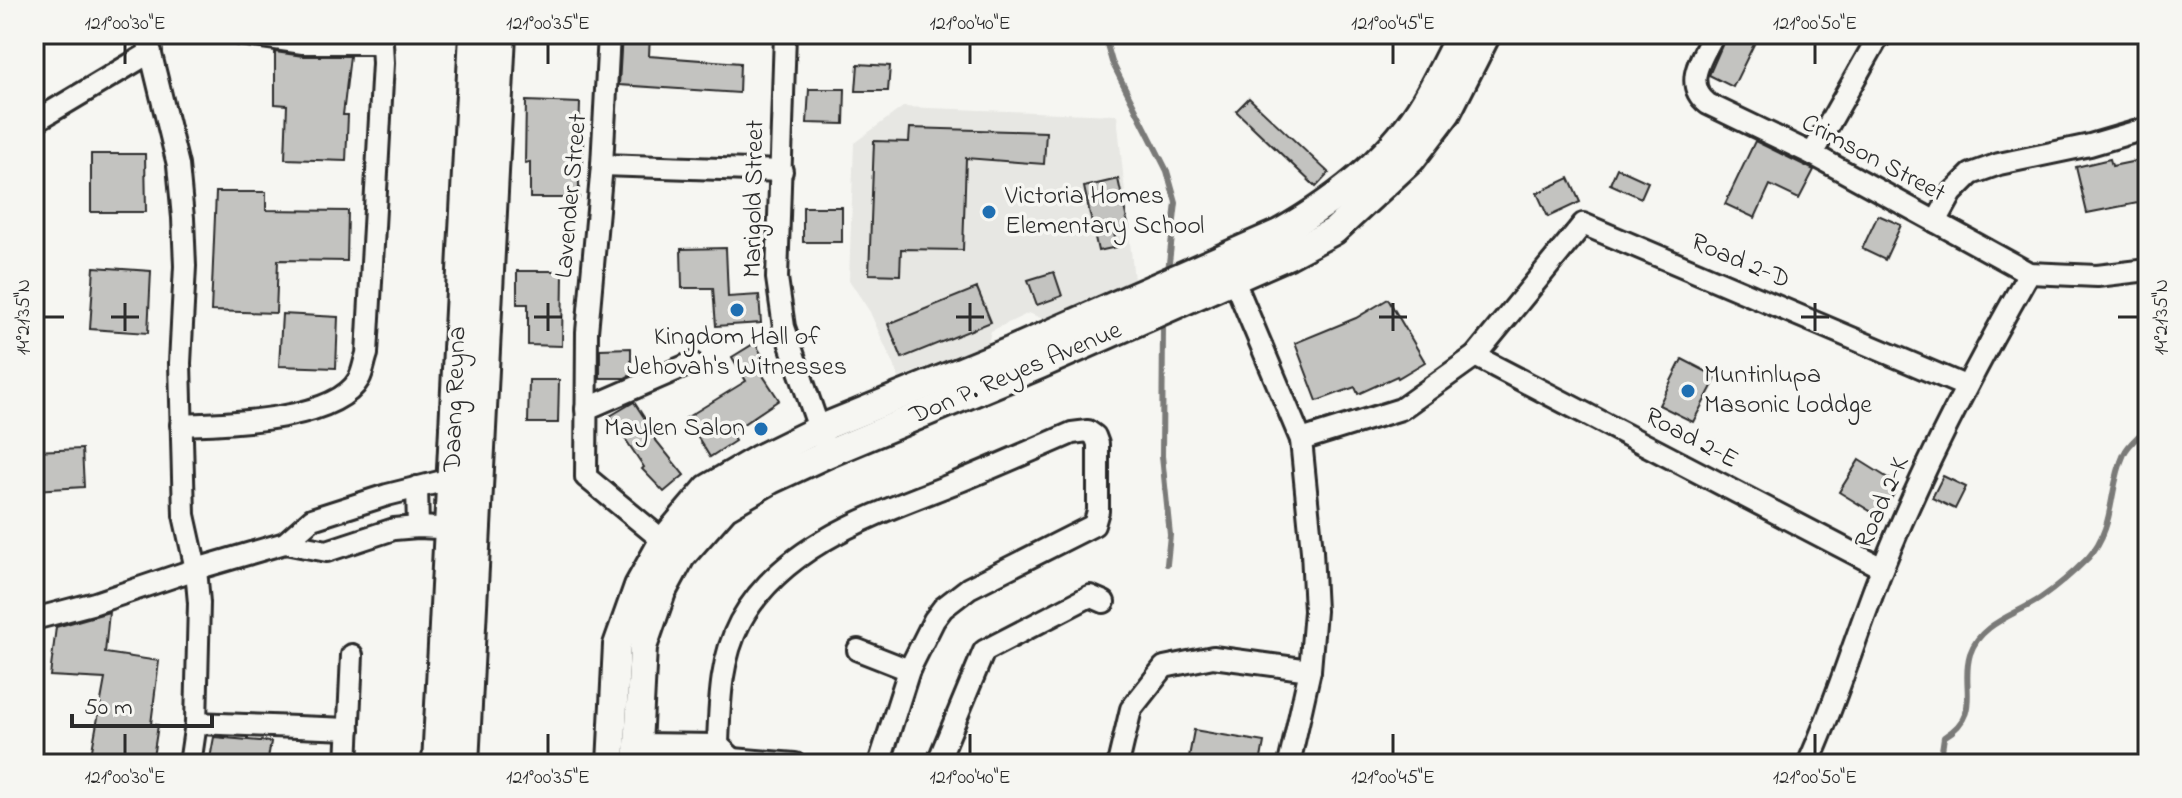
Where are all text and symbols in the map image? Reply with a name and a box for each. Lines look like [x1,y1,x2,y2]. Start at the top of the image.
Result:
text: 121°00'30"E [84,10,166,39]
text: 121°00'35"E [506,10,590,39]
text: 121°00'40"E [929,10,1011,39]
text: 121°00'45"E [1351,10,1435,39]
text: 121°00'50"E [1773,10,1857,39]
street label: Crimson Street [1794,105,1952,213]
street label: Lavender Street [546,112,598,280]
street label: Marigold Street [735,119,775,278]
place label: Victoria Homes Elementary School [1004,178,1204,246]
marker: Victoria Homes Elementary School [980,203,998,221]
street label: Road 2-D [1684,224,1796,300]
text: 14°21'35"N [10,279,39,355]
text: 14°21'35"N [2148,279,2177,355]
marker: Kingdom Hall of Jehovah's Witnesses [728,301,746,319]
street label: Don P. Reyes Avenue [903,312,1128,436]
place label: Kingdom Hall of Jehovah's Witnesses [627,319,847,387]
street label: Daang Reyna [434,326,478,473]
place label: Muntinlupa Masonic Loddge [1704,357,1872,425]
marker: Muntinlupa Masonic Loddge [1679,382,1697,400]
street label: Road 2-E [1637,398,1745,480]
place label: Maylen Salon [604,410,745,448]
marker: Maylen Salon [752,420,770,438]
street label: Road 2-K [1846,450,1921,556]
scale bar [72,678,212,728]
text: 50 m [84,691,133,726]
text: 121°00'30"E [84,764,166,793]
text: 121°00'35"E [506,764,590,793]
text: 121°00'40"E [929,764,1011,793]
text: 121°00'45"E [1351,764,1435,793]
text: 121°00'50"E [1773,764,1857,793]

